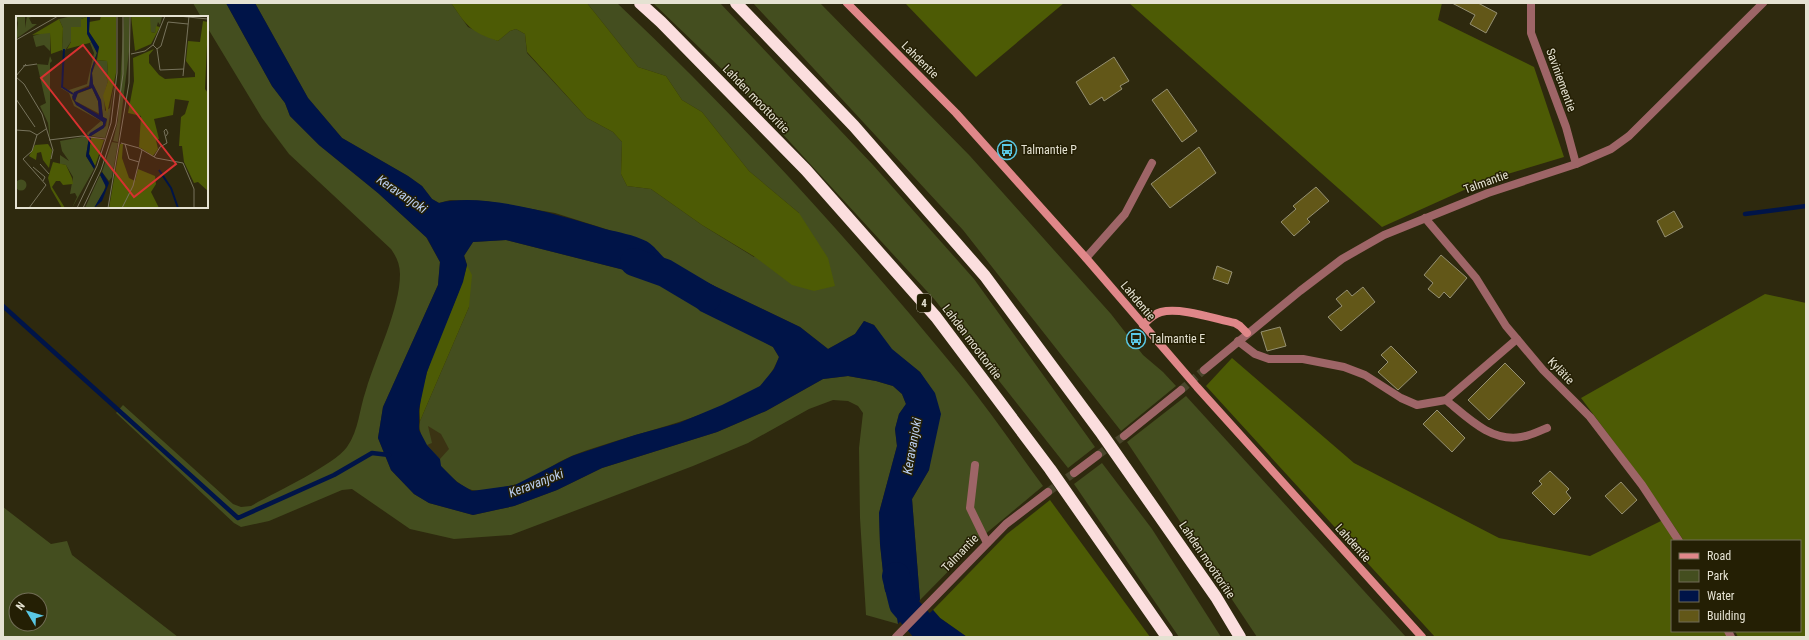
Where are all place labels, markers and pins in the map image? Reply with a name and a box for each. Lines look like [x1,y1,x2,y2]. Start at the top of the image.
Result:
bus stop icon: Talmantie P [996,139,1018,161]
place label: Talmantie P [1021,143,1077,157]
bus stop icon: Talmantie E [1125,328,1147,350]
place label: Talmantie E [1150,332,1205,346]

